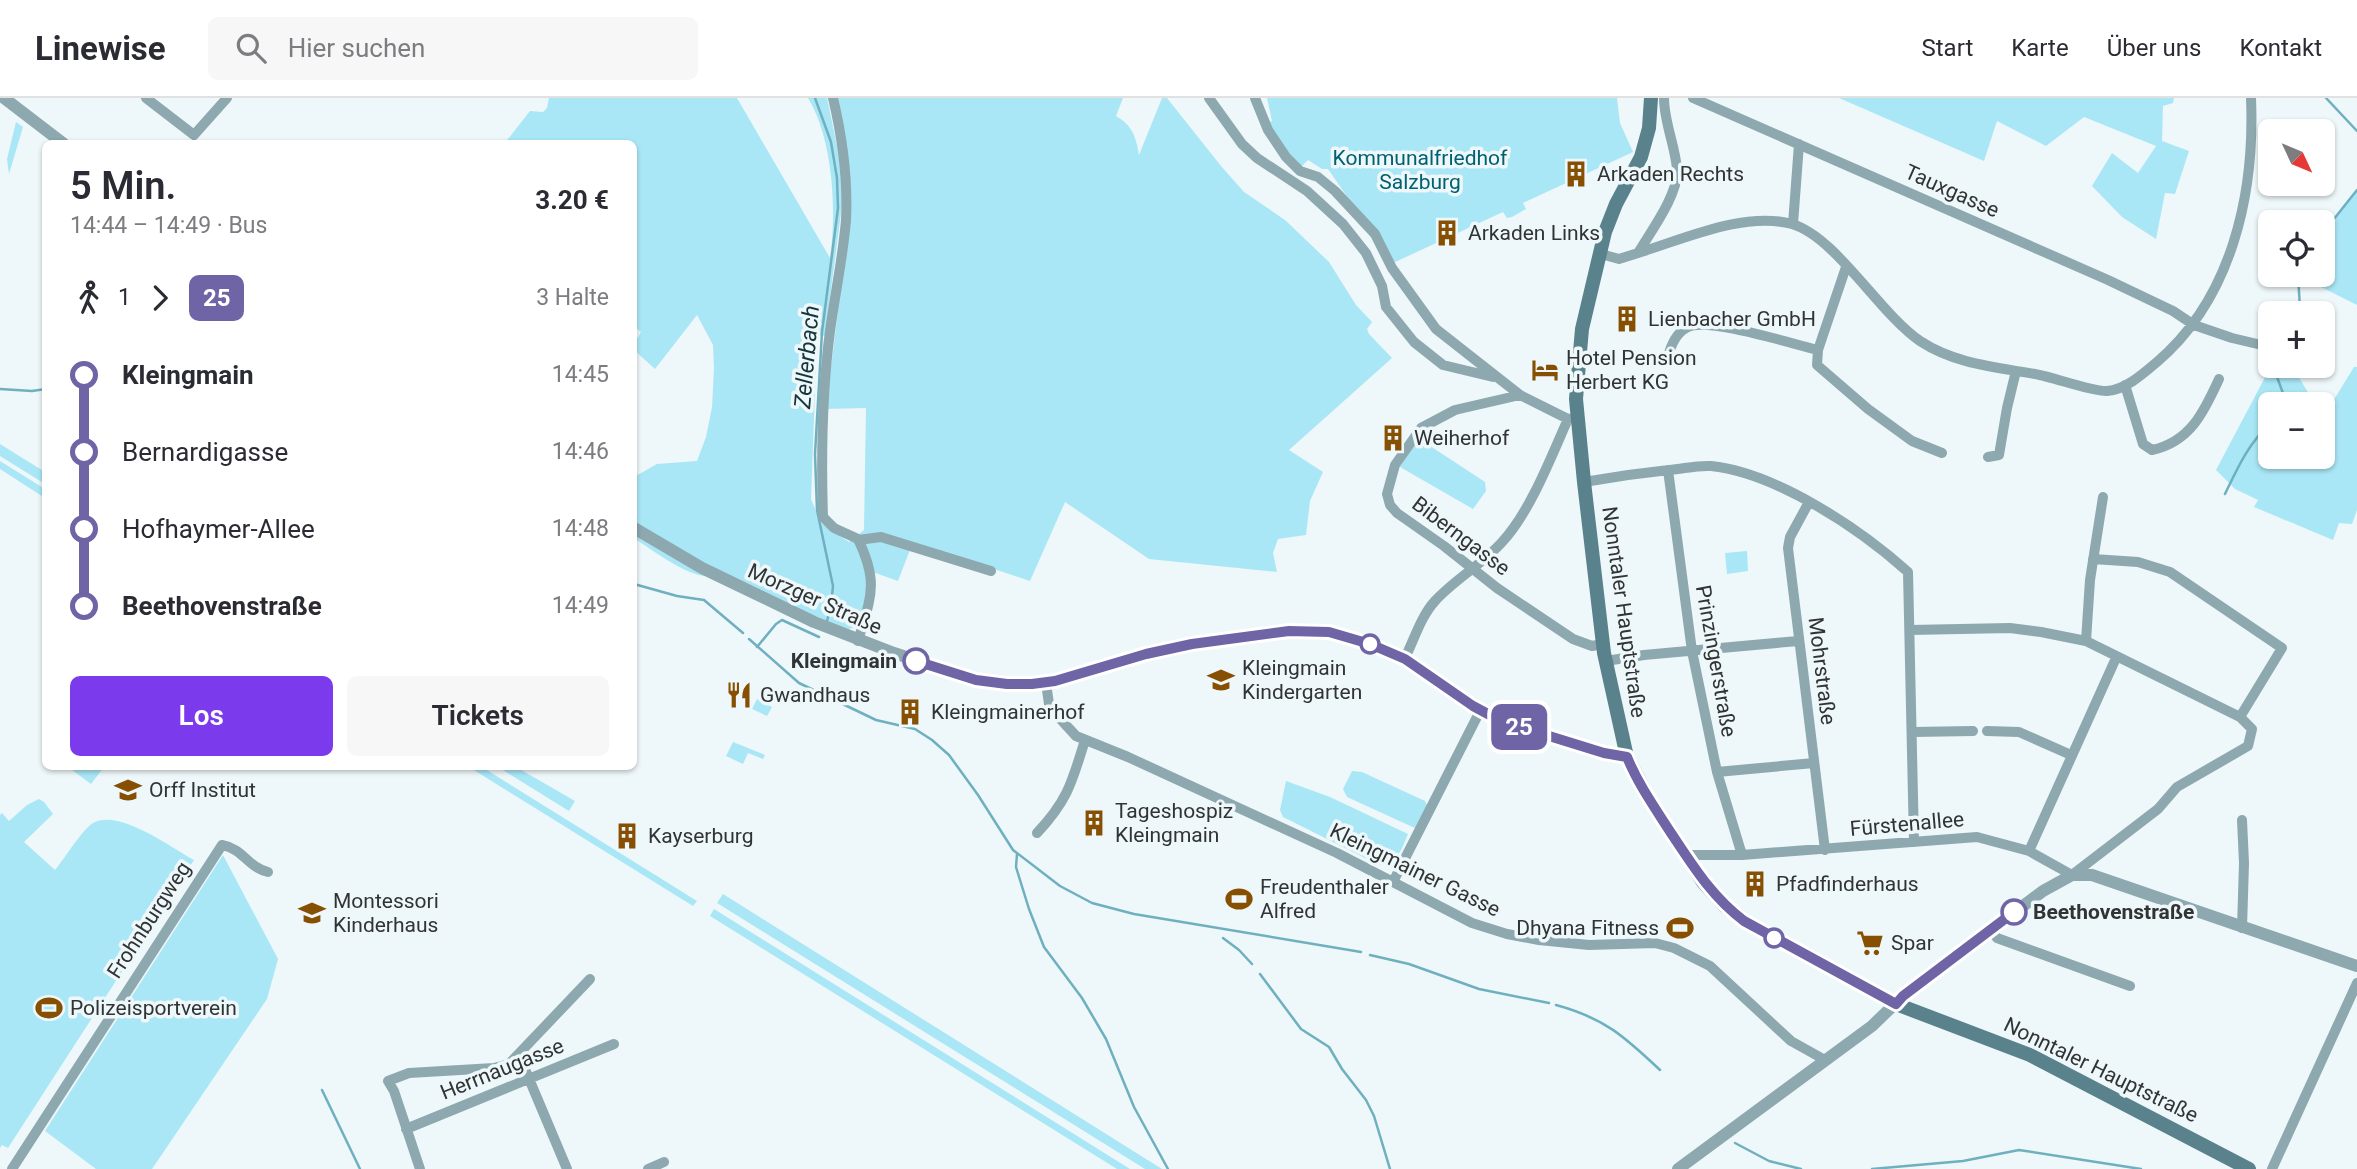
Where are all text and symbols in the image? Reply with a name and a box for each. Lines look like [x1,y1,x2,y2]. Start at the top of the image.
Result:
search box [208,17,698,80]
text: Linewise [35,29,166,68]
icon: search [232,29,270,67]
text: Hier suchen [288,33,425,63]
text: Start [1922,34,1973,62]
text: Karte [2011,34,2069,62]
text: Über uns [2107,34,2201,62]
text: Kontakt [2239,34,2322,62]
north arrow [2258,119,2334,196]
map controls [2258,119,2335,469]
park label: Kommunalfriedhof Salzburg [1333,146,1508,194]
building icon: Arkaden Rechts [1561,159,1591,189]
street label: Tauxgasse [1901,160,2003,222]
place label: Arkaden Rechts [1597,162,1744,186]
text: 5 Min. [70,164,176,208]
text: 3.20 € [535,185,609,215]
button: locate [2258,210,2335,287]
text: 14:44 – 14:49 · Bus [70,212,267,239]
building icon: Arkaden Links [1432,218,1462,248]
place label: Arkaden Links [1468,221,1600,245]
icon: walk [70,279,108,317]
icon: forward [141,279,179,317]
text: 1 [118,284,131,311]
text: 25 [203,284,230,312]
text: 3 Halte [536,284,609,311]
button: + [2258,301,2335,378]
water label: Zellerbach [789,304,825,411]
building icon: Lienbacher GmbH [1612,304,1642,334]
place label: Lienbacher GmbH [1648,307,1816,331]
place label: Hotel Pension Herbert KG [1566,346,1697,394]
hotel icon: Hotel Pension Herbert KG [1530,355,1560,385]
text: Kleingmain [122,360,254,390]
text: 14:45 [552,361,609,388]
button: − [2258,392,2335,469]
building icon: Weiherhof [1378,423,1408,453]
place label: Weiherhof [1414,426,1510,450]
text: Bernardigasse [122,437,288,467]
text: 14:46 [552,438,609,465]
street label: Biberngasse [1408,492,1514,580]
street label: Nonntaler Hauptstraße [1597,505,1651,719]
text: Hofhaymer-Allee [122,514,315,544]
text: 14:48 [552,515,609,542]
street label: Morzger Straße [744,559,886,639]
street label: Prinzingerstraße [1691,583,1741,739]
text: Beethovenstraße [122,591,322,621]
text: 14:49 [552,592,609,619]
street label: Mohrstraße [1803,616,1841,726]
unlabelled marker [1360,634,1380,654]
marker: Kleingmain [903,648,929,674]
place label: Kleingmain [791,649,897,673]
place label: Kleingmain Kindergarten [1242,656,1362,704]
school or university icon: Kleingmain Kindergarten [1206,665,1236,695]
button: Los [70,676,333,756]
button: Tickets [347,676,609,756]
restaurant icon: Gwandhaus [724,680,754,710]
place label: Gwandhaus [760,683,870,707]
building icon: Kleingmainerhof [895,697,925,727]
place label: Kleingmainerhof [931,700,1085,724]
line badge: 25 [1488,704,1550,750]
text: 25 [1505,713,1533,741]
school or university icon: Orff Institut [113,775,143,805]
place label: Orff Institut [149,778,256,802]
place label: Tageshospiz Kleingmain [1115,799,1233,847]
street label: Fürstenallee [1849,807,1965,841]
building icon: Tageshospiz Kleingmain [1079,808,1109,838]
street label: Kleingmainer Gasse [1326,818,1504,922]
building icon: Kayserburg [612,821,642,851]
place label: Kayserburg [648,824,754,848]
street label: Frohnburgweg [102,857,196,983]
building icon: Pfadfinderhaus [1740,869,1770,899]
place label: Pfadfinderhaus [1776,872,1919,896]
place label: Freudenthaler Alfred [1260,875,1389,923]
sports icon: Freudenthaler Alfred [1224,884,1254,914]
place label: Montessori Kinderhaus [333,889,439,937]
school or university icon: Montessori Kinderhaus [297,898,327,928]
marker: Beethovenstraße [2001,899,2027,925]
place label: Beethovenstraße [2033,900,2194,924]
sports icon: Dhyana Fitness [1665,913,1695,943]
place label: Dhyana Fitness [1516,916,1659,940]
unlabelled marker [1764,928,1784,948]
supermarket icon: Spar [1855,928,1885,958]
place label: Spar [1891,931,1934,955]
sports icon: Polizeisportverein [34,993,64,1023]
place label: Polizeisportverein [70,996,237,1020]
street label: Nonntaler Hauptstraße [2000,1013,2202,1127]
street label: Herrnaugasse [437,1033,567,1105]

